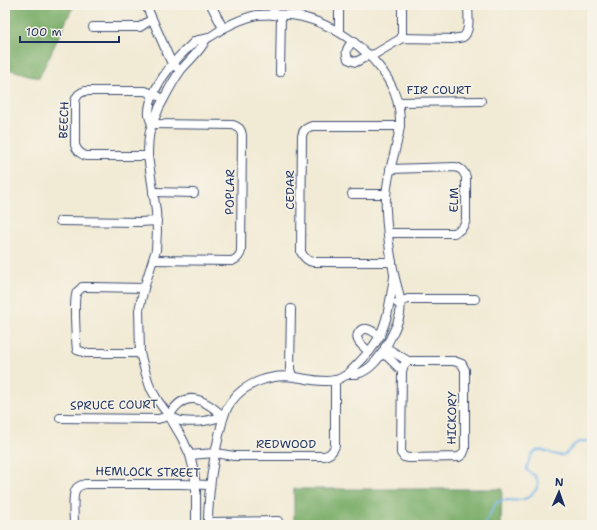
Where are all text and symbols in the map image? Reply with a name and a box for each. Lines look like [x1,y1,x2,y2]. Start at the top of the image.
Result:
scale bar [20,18,119,44]
text: 100 m [26,24,62,40]
street label: FIR COURT [407,82,472,98]
street label: BEECH [55,101,73,139]
street label: POPLAR [222,169,238,215]
street label: CEDAR [282,170,298,210]
street label: ELM [446,187,462,213]
street label: HICKORY [444,390,460,445]
street label: SPRUCE COURT [70,396,159,414]
street label: REDWOOD [256,436,316,452]
street label: HEMLOCK STREET [95,463,201,481]
north arrow [539,472,579,512]
text: N [555,475,564,490]

